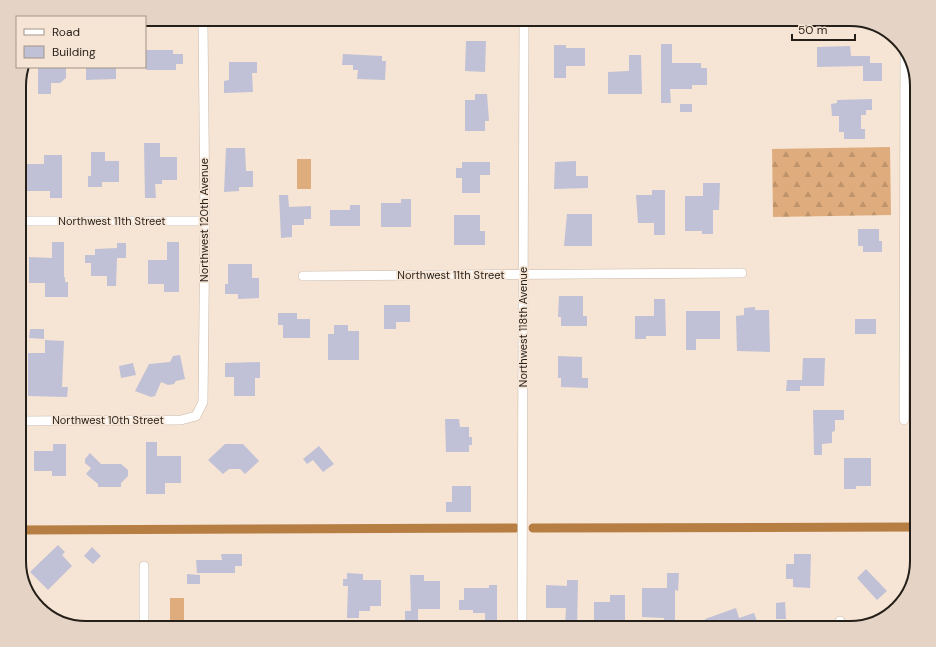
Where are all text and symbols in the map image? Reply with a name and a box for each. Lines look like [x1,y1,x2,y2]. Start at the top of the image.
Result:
legend [16,16,146,68]
scale bar [792,16,855,42]
text: 50 m [798,22,827,38]
text: Road [52,24,80,40]
text: Building [52,44,96,60]
street label: Northwest 120th Avenue [197,158,211,282]
street label: Northwest 11th Street [58,214,166,228]
street label: Northwest 118th Avenue [516,267,530,387]
street label: Northwest 11th Street [397,268,505,282]
street label: Northwest 10th Street [52,413,164,427]

